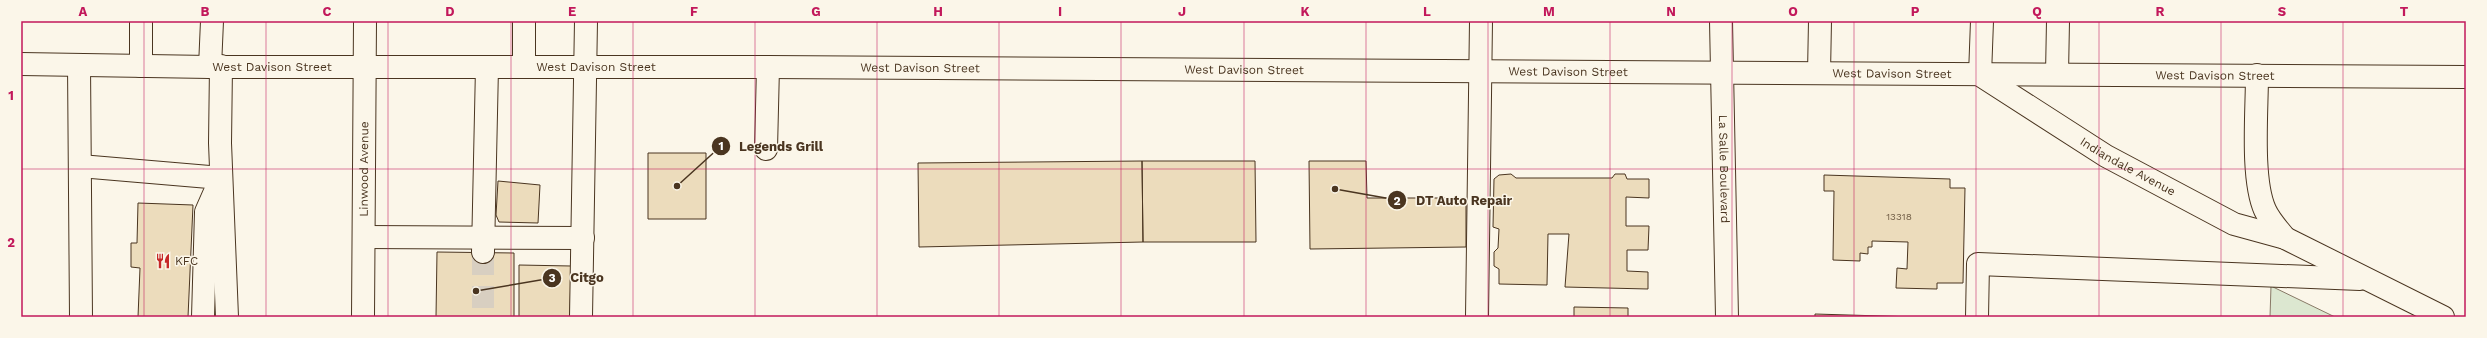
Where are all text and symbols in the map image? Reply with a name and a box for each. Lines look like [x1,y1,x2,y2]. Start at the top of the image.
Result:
text: A [79,4,88,19]
text: B [201,4,210,19]
text: C [323,4,332,19]
text: D [445,4,455,19]
text: E [568,4,576,19]
text: F [690,4,698,19]
text: G [811,4,821,19]
text: H [933,4,943,19]
text: I [1058,4,1062,19]
text: J [1178,4,1186,19]
text: K [1300,4,1310,19]
text: L [1423,4,1431,19]
text: M [1543,4,1555,19]
text: N [1666,4,1676,19]
text: O [1788,4,1798,19]
text: P [1911,4,1920,19]
text: Q [2032,4,2042,19]
text: R [2156,4,2165,19]
text: S [2278,4,2287,19]
text: T [2400,4,2409,19]
street label: West Davison Street [212,60,332,74]
street label: West Davison Street [536,60,656,74]
street label: West Davison Street [860,61,980,75]
street label: West Davison Street [1184,62,1304,77]
street label: West Davison Street [1508,64,1628,79]
street label: West Davison Street [1832,66,1952,81]
street label: West Davison Street [2155,68,2275,83]
text: 1 [8,88,14,103]
street label: La Salle Boulevard [1716,115,1732,223]
street label: Linwood Avenue [357,121,371,217]
callout: Legends Grill [711,134,831,159]
street label: Indiandale Avenue [2078,134,2178,199]
text: 1 [718,139,724,153]
text: Legends Grill [739,139,824,154]
callout: DT Auto Repair [1387,188,1520,213]
text: DT Auto Repair [1416,193,1512,208]
text: 2 [1393,194,1401,208]
house number: 13318 [1886,211,1912,222]
text: 2 [7,235,15,250]
restaurant icon: KFC [154,252,172,270]
place label: KFC [175,254,198,268]
callout: Citgo [542,265,612,290]
text: Citgo [570,270,604,285]
text: 3 [548,271,556,285]

